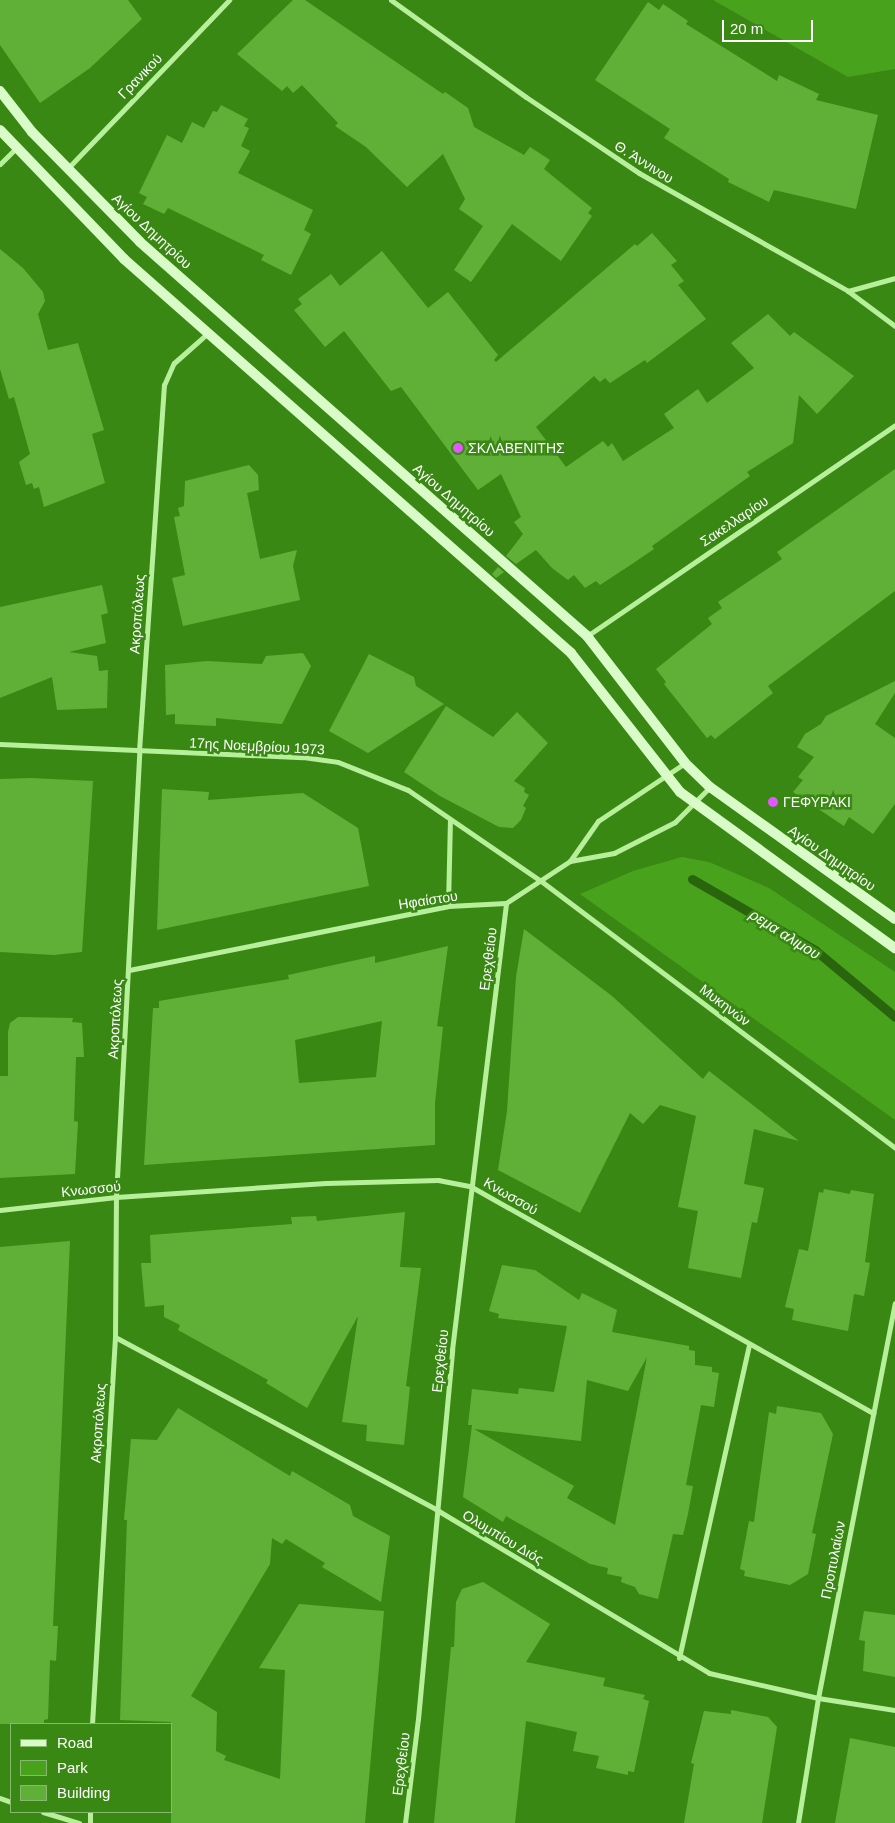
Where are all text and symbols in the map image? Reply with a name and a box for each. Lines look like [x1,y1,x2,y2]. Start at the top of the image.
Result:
scale bar [725,10,816,42]
text: 20 m [730,20,763,37]
street label: Γρανικού [114,50,166,102]
street label: Θ. Άννινου [611,137,677,187]
street label: Αγίου Δημητρίου [108,190,196,272]
place label: ΣΚΛΑΒΕΝΙΤΗΣ [468,440,565,456]
marker: ΣΚΛΑΒΕΝΙΤΗΣ [452,442,464,454]
street label: Αγίου Δημητρίου [409,460,499,540]
street label: Σακελλαρίου [697,492,771,550]
street label: Ακροπόλεως [126,574,148,654]
street label: 17ης Νοεμβρίου 1973 [189,734,325,758]
place label: ΓΕΦΥΡΑΚΙ [783,794,851,810]
marker: ΓΕΦΥΡΑΚΙ [767,796,779,808]
street label: Αγίου Δημητρίου [785,821,879,895]
street label: Ηφαίστου [397,887,459,913]
water label: ρεμα αλιμου [746,905,824,963]
street label: Ερεχθείου [476,926,500,992]
street label: Ακροπόλεως [105,979,125,1059]
street label: Μυκηνών [696,981,754,1029]
street label: Κνωσσού [481,1174,541,1218]
street label: Κνωσσού [60,1178,122,1200]
street label: Ερεχθείου [428,1329,452,1393]
street label: Ακροπόλεως [87,1383,109,1463]
street label: Ολυμπίου Διός [459,1506,547,1568]
street label: Προπυλαίων [817,1520,849,1600]
legend [10,1723,172,1813]
street label: Ερεχθείου [389,1731,413,1797]
text: Road [57,1734,93,1751]
text: Park [57,1759,88,1776]
text: Building [57,1784,110,1801]

